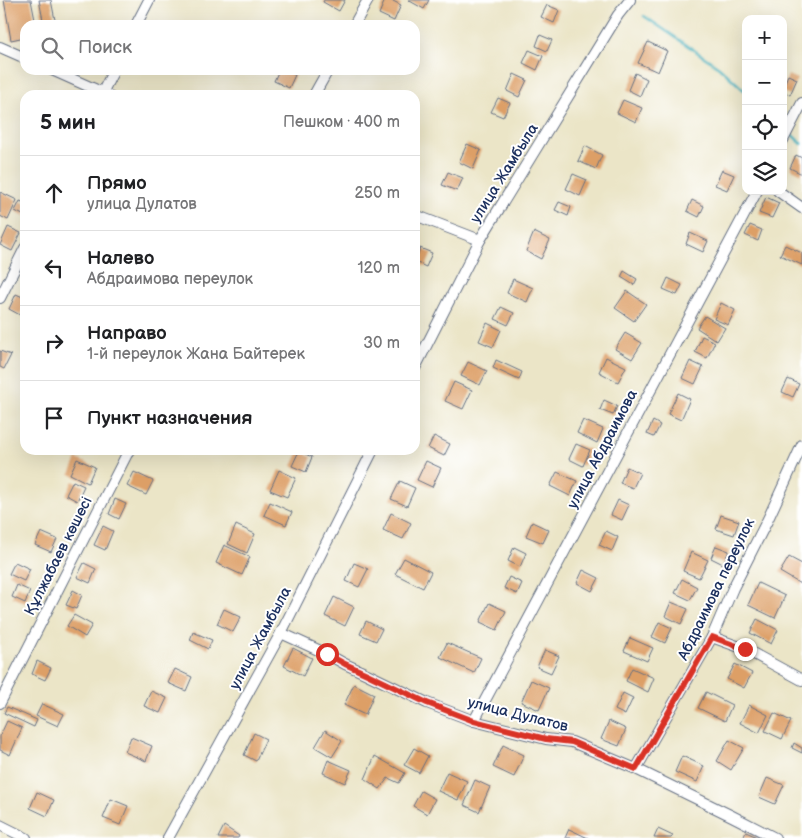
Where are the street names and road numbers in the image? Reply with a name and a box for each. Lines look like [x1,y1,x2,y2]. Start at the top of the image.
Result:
street label: улица Жамбыла [466,120,543,227]
street label: улица Абдраимова [563,386,642,512]
street label: Құлжабаев көшесі [20,494,97,619]
street label: Абдраимова переулок [673,515,759,664]
street label: улица Жамбыла [225,583,296,693]
street label: улица Дулатов [466,693,570,736]

